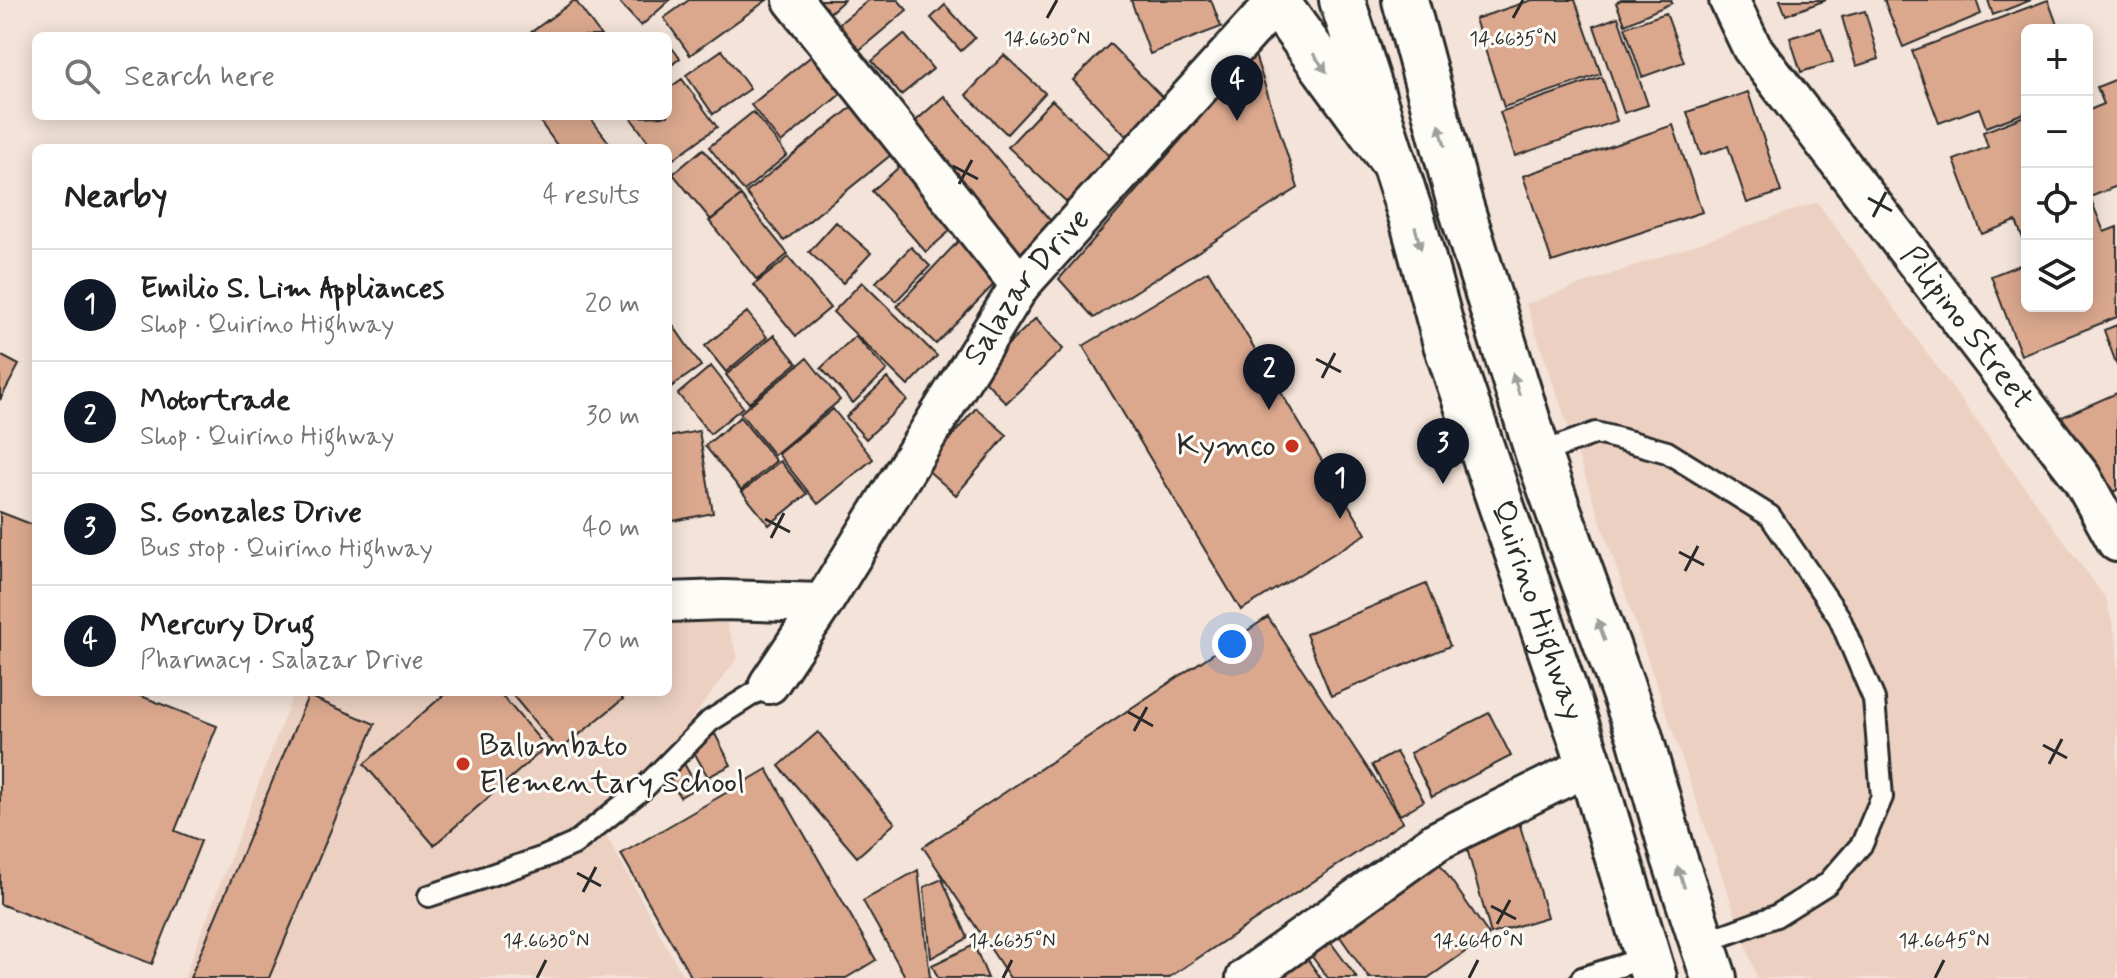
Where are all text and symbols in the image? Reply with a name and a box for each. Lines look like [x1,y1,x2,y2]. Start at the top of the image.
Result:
map controls [2021,24,2093,312]
button: + [2021,24,2093,96]
text: 14.6630°N [1004,26,1090,53]
text: 14.6635°N [1469,26,1557,53]
search box [32,32,672,120]
one-way arrow [1312,53,1328,73]
icon: search [60,54,104,98]
pin: 4 [1211,55,1263,121]
text: Search here [124,57,275,96]
button: − [2021,96,2093,168]
one-way arrow [1435,123,1447,148]
button: locate [2021,168,2093,240]
text: Nearby [64,174,168,219]
text: 4 results [543,179,640,213]
street label: Salazar Drive [954,199,1100,374]
one-way arrow [1412,225,1424,250]
street label: Pilipino Street [1890,237,2043,419]
button: layers [2021,240,2093,312]
text: Emilio S. Lim Appliances [140,269,444,308]
text: 1 [84,288,96,322]
text: 20 m [585,288,640,322]
text: Shop · Quirino Highway [140,308,394,342]
pin: 2 [1243,344,1295,410]
one-way arrow [1509,372,1522,396]
text: Motortrade [140,381,291,420]
text: 2 [84,400,96,434]
text: 30 m [586,400,640,434]
pin: 3 [1417,418,1469,484]
text: Shop · Quirino Highway [140,420,394,454]
place label: Kymco [1177,425,1276,467]
marker: Kymco [1283,437,1301,455]
pin: 1 [1314,453,1366,519]
text: S. Gonzales Drive [140,493,362,532]
street label: Quirino Highway [1480,495,1594,726]
text: 3 [84,512,96,546]
text: 40 m [582,512,640,546]
text: Bus stop · Quirino Highway [140,532,433,566]
text: Mercury Drug [140,605,315,644]
one-way arrow [1595,618,1607,642]
text: 4 [82,624,98,658]
text: 70 m [582,624,640,658]
your location [1212,624,1252,664]
text: Pharmacy · Salazar Drive [140,644,424,678]
place label: Balumbato Elementary School [479,725,745,804]
marker: Balumbato Elementary School [454,755,472,773]
one-way arrow [1674,865,1686,889]
text: 14.6630°N [503,928,589,955]
text: 14.6635°N [968,928,1056,955]
text: 14.6640°N [1433,928,1523,955]
text: 14.6645°N [1899,928,1989,955]

